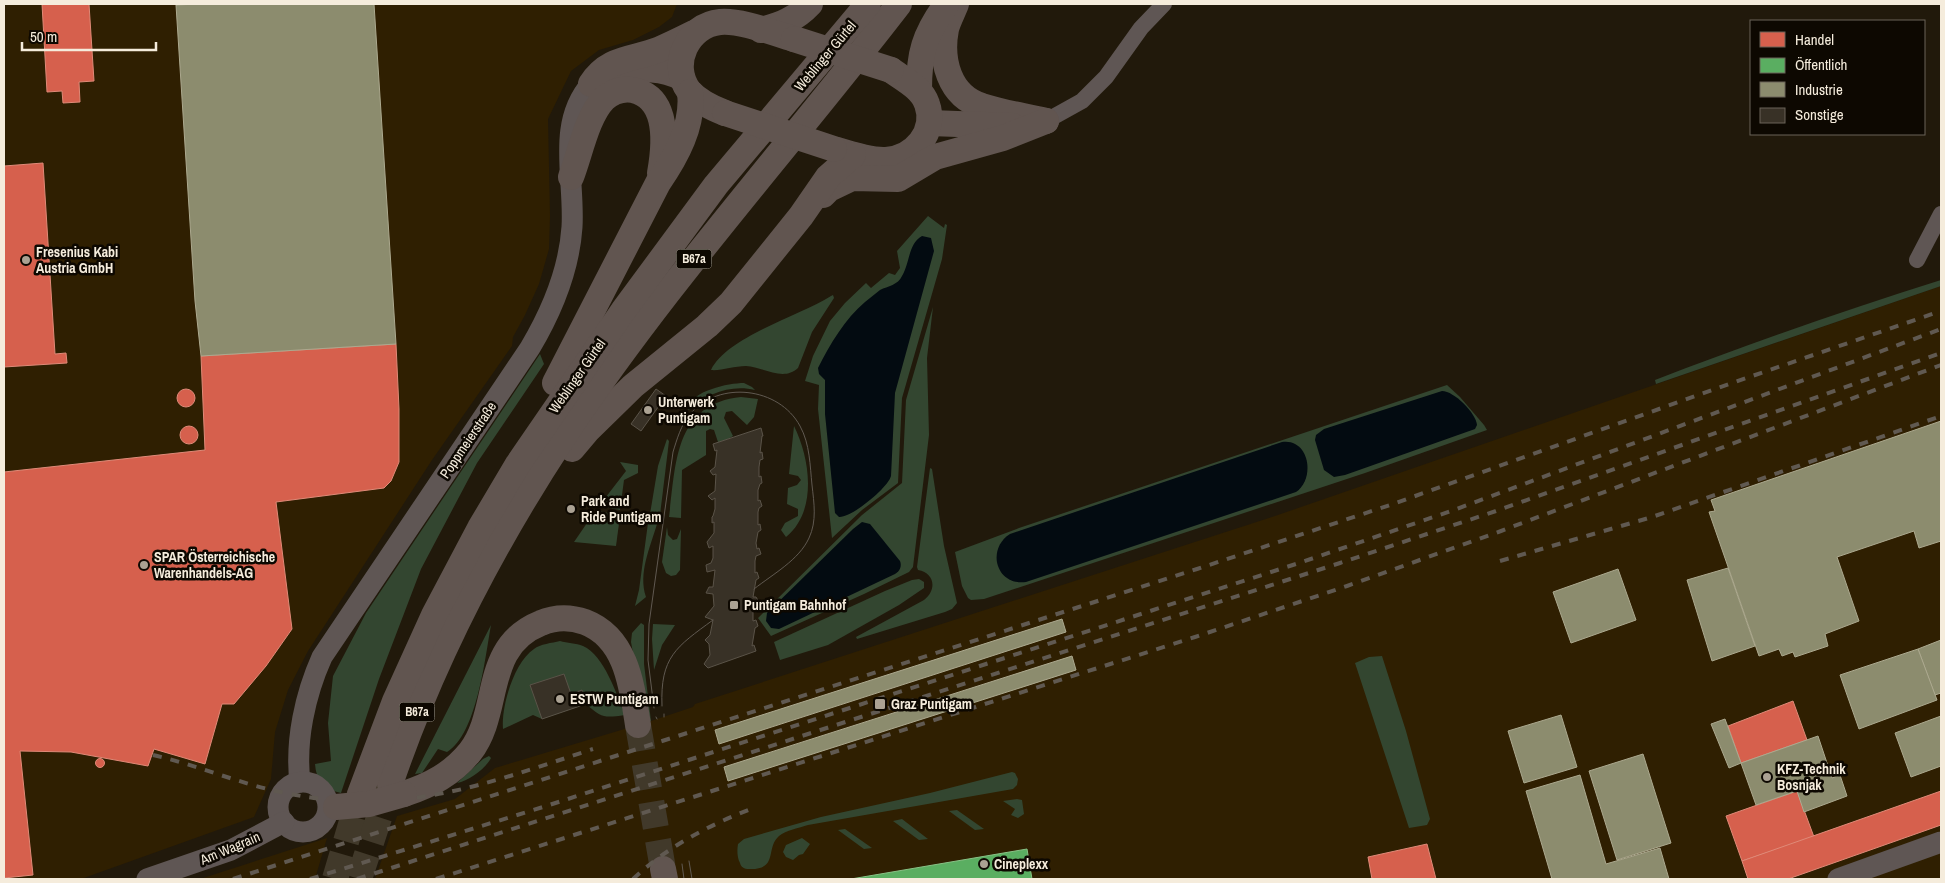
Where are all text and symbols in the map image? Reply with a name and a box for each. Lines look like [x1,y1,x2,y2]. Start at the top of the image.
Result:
street label: Weblinger Gürtel [790,17,860,95]
scale bar [22,20,156,52]
legend [1750,20,1925,135]
text: 50 m [30,26,57,47]
text: Handel [1795,29,1834,50]
text: Öffentlich [1795,54,1847,75]
text: Industrie [1795,79,1843,100]
text: Sonstige [1795,104,1844,125]
place label: Fresenius Kabi Austria GmbH [36,243,118,277]
road number: B67a [676,250,712,268]
marker: Fresenius Kabi Austria GmbH [20,254,32,266]
street label: Weblinger Gürtel [545,335,609,417]
place label: Unterwerk Puntigam [658,393,715,427]
street label: Poppmeierstraße [436,398,500,482]
marker: Unterwerk Puntigam [642,404,654,416]
place label: Park and Ride Puntigam [581,492,661,526]
marker: Park and Ride Puntigam [565,503,577,515]
place label: SPAR Österreichische Warenhandels-AG [154,548,275,582]
marker: SPAR Österreichische Warenhandels-AG [138,559,150,571]
place label: Puntigam Bahnhof [744,596,846,614]
marker: Puntigam Bahnhof [728,599,740,611]
place label: ESTW Puntigam [570,690,659,708]
marker: ESTW Puntigam [554,693,566,705]
place label: Graz Puntigam [891,695,972,713]
marker: Graz Puntigam [873,697,887,711]
road number: B67a [400,702,434,722]
place label: KFZ-Technik Bosnjak [1777,760,1846,794]
marker: KFZ-Technik Bosnjak [1761,771,1773,783]
street label: Am Wagrain [196,827,263,869]
place label: Cineplexx [994,855,1049,873]
marker: Cineplexx [978,858,990,870]

